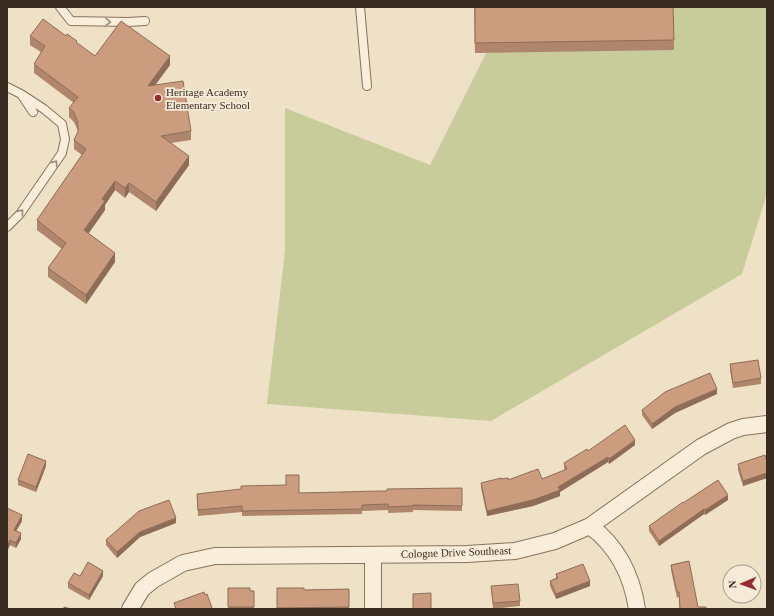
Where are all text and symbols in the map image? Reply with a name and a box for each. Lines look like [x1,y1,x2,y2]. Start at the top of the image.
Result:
one-way arrow [105,18,111,26]
place label: Heritage Academy Elementary School [166,86,250,111]
marker: Heritage Academy Elementary School [153,93,163,103]
one-way arrow [50,160,58,167]
one-way arrow [16,210,23,217]
street label: Cologne Drive Southeast [401,544,511,560]
north arrow [722,564,762,604]
text: N [726,580,738,589]

